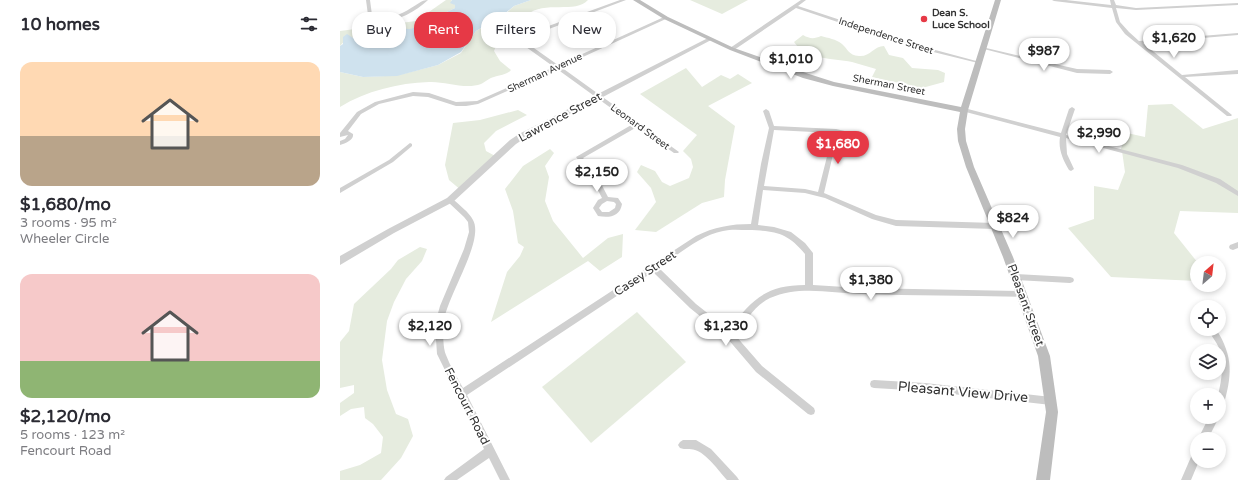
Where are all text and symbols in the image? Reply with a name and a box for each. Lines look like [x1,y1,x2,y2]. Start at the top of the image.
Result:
place label: Dean S. Luce School [932,7,990,31]
chip: Buy [352,12,406,48]
chip: Rent [414,12,473,48]
chip: Filters [481,12,550,48]
chip: New [558,12,616,48]
icon: filters [298,13,320,35]
text: 10 homes [20,14,100,35]
marker: Dean S. Luce School [919,14,929,24]
street label: Independence Street [837,15,935,57]
pin: $1,620 [1141,25,1207,59]
text: $1,620 [1152,30,1196,46]
pin: $987 [1020,38,1068,72]
text: $987 [1028,43,1060,59]
pin: $1,010 [758,46,824,80]
street label: Sherman Avenue [506,50,585,96]
text: $1,010 [769,51,813,67]
street label: Sherman Street [852,72,927,98]
icon: home [134,88,206,160]
street label: Lawrence Street [516,89,604,145]
street label: Leonard Street [608,101,672,153]
pin: $2,990 [1066,120,1132,154]
text: $2,990 [1077,125,1121,141]
pin: $1,680 [805,131,871,165]
text: $1,680 [816,136,860,152]
pin: $2,150 [564,159,630,193]
text: $2,150 [575,164,619,180]
text: $1,680/mo [20,194,111,215]
pin: $824 [989,205,1037,239]
text: $824 [997,210,1029,226]
text: 3 rooms · 95 m² [20,215,117,231]
text: Wheeler Circle [20,231,109,247]
street label: Casey Street [611,247,679,299]
north arrow [1190,256,1226,292]
map controls [1190,256,1226,468]
street label: Pleasant Street [1005,262,1047,348]
pin: $1,380 [838,267,904,301]
text: $1,380 [849,272,893,288]
icon: home [134,300,206,372]
button: locate [1190,300,1226,336]
pin: $2,120 [397,313,463,347]
pin: $1,230 [693,313,759,347]
text: $2,120 [408,318,452,334]
text: $1,230 [704,318,748,334]
button: layers [1190,344,1226,380]
street label: Fencourt Road [442,365,492,447]
street label: Pleasant View Drive [897,378,1029,406]
button: + [1190,388,1226,424]
text: $2,120/mo [20,406,111,427]
text: 5 rooms · 123 m² [20,427,125,443]
button: − [1190,432,1226,468]
text: Fencourt Road [20,443,111,459]

